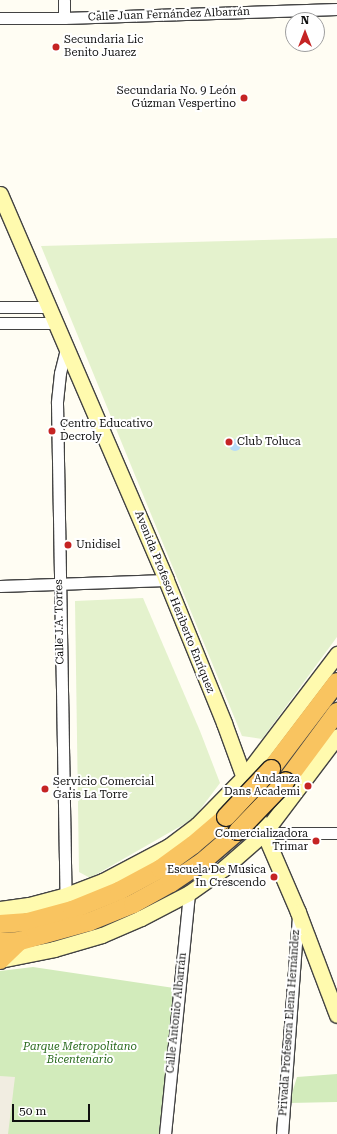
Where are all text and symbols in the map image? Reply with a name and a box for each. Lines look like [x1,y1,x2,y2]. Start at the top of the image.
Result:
street label: Calle Juan Fernández Albarrán [88,6,250,24]
north arrow [285,12,325,52]
text: N [301,14,309,27]
place label: Secundaria Lic Benito Juarez [64,34,143,60]
marker: Secundaria Lic Benito Juarez [51,42,61,52]
place label: Secundaria No. 9 León Gúzman Vespertino [117,85,236,111]
marker: Secundaria No. 9 León Gúzman Vespertino [239,93,249,103]
place label: Centro Educativo Decroly [60,418,153,444]
marker: Centro Educativo Decroly [47,426,57,436]
place label: Club Toluca [237,435,301,449]
marker: Club Toluca [224,437,234,447]
street label: Avenida Profesor Heriberto Enríquez [131,509,217,695]
place label: Unidisel [76,538,120,552]
marker: Unidisel [63,540,73,550]
street label: Calle J.A. Torres [53,579,67,665]
place label: Andanza Dans Academi [224,773,300,799]
place label: Servicio Comercial Garis La Torre [53,776,154,802]
marker: Andanza Dans Academi [303,781,313,791]
marker: Servicio Comercial Garis La Torre [40,784,50,794]
place label: Comercializadora Trimar [215,828,308,854]
marker: Comercializadora Trimar [311,836,321,846]
place label: Escuela De Musica In Crescendo [167,864,266,890]
marker: Escuela De Musica In Crescendo [269,872,279,882]
street label: Privada Profesora Elena Hernández [277,929,303,1117]
street label: Calle Antonio Albarrán [164,952,190,1074]
park label: Parque Metropolitano Bicentenario [23,1041,137,1067]
scale bar [14,1096,92,1122]
text: 50 m [19,1104,46,1118]

